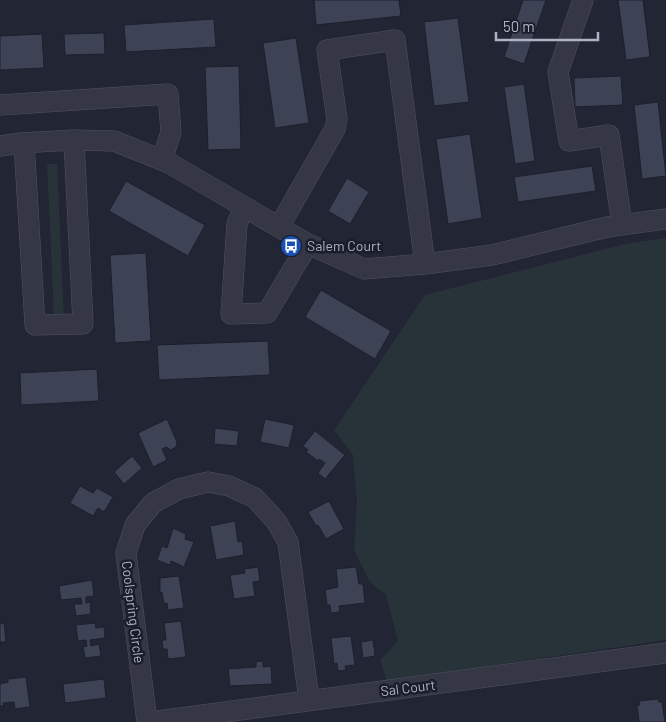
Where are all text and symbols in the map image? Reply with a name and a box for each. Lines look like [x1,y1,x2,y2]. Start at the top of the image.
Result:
scale bar [496,10,598,42]
text: 50 m [503,17,535,35]
bus stop icon: Salem Court [279,234,303,258]
place label: Salem Court [307,237,381,254]
street label: Coolspring Circle [119,560,148,664]
street label: Sal Court [379,676,436,699]

